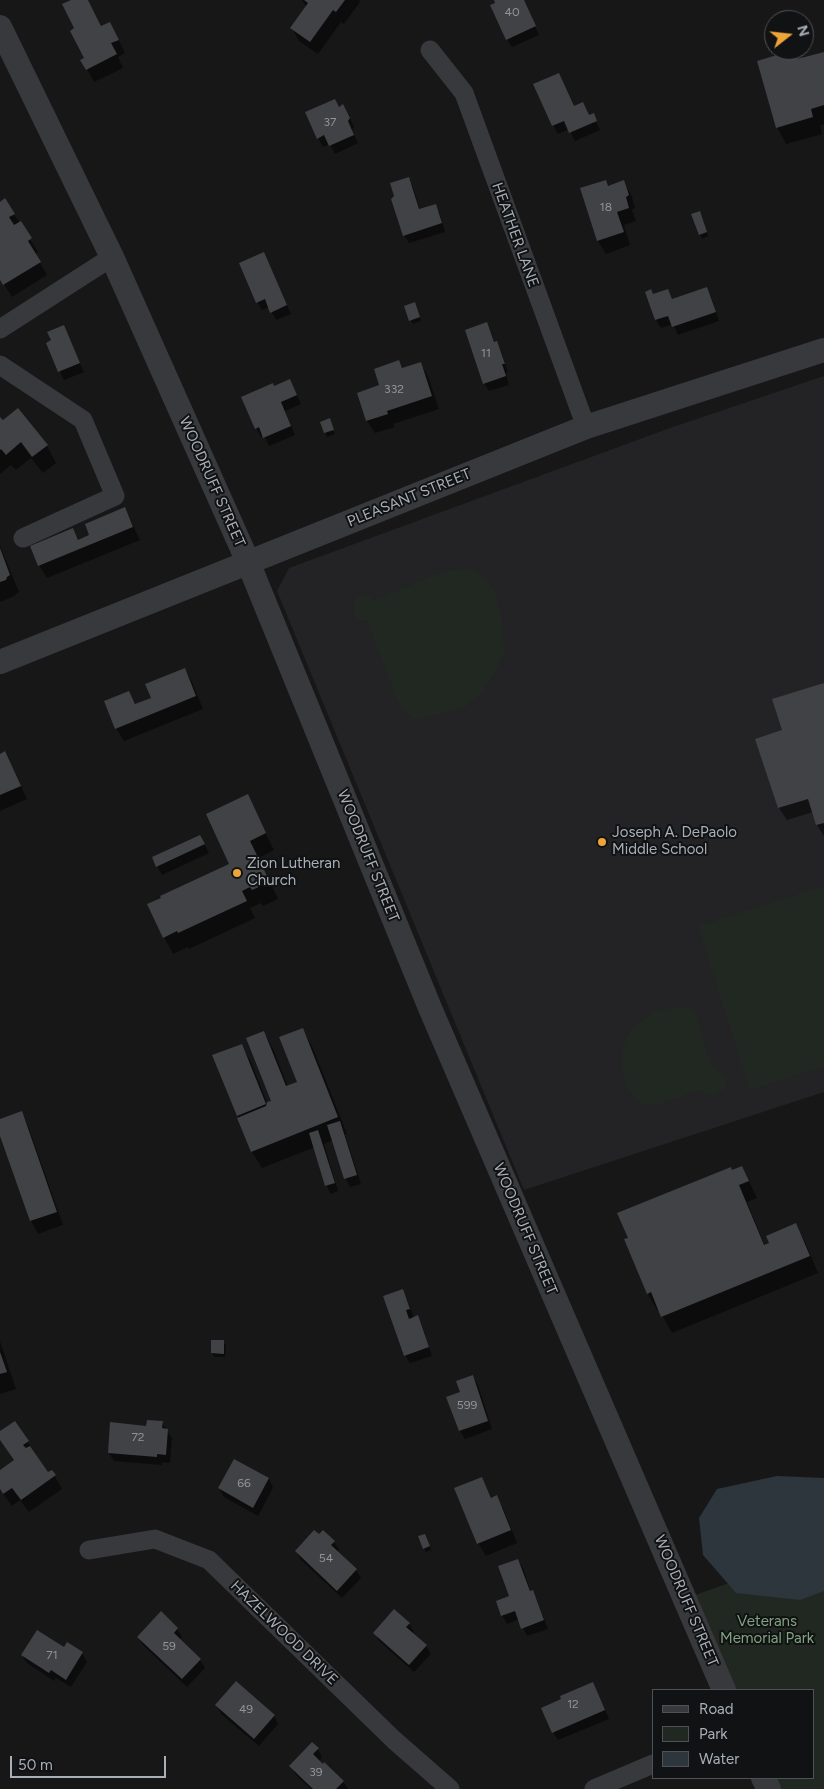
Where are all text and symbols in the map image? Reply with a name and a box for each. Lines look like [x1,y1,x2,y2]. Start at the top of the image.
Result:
house number: 40 [504,5,520,19]
north arrow [764,10,814,60]
text: N [793,23,813,39]
house number: 37 [324,115,336,129]
street label: HEATHER LANE [488,180,542,290]
house number: 18 [600,200,612,214]
house number: 11 [481,346,491,360]
house number: 332 [384,382,404,396]
street label: WOODRUFF STREET [175,414,249,550]
street label: PLEASANT STREET [345,465,473,531]
street label: WOODRUFF STREET [333,787,403,925]
place label: Joseph A. DePaolo Middle School [612,824,737,859]
marker: Joseph A. DePaolo Middle School [596,836,608,848]
place label: Zion Lutheran Church [247,855,340,890]
marker: Zion Lutheran Church [231,867,243,879]
street label: WOODRUFF STREET [489,1161,561,1297]
house number: 599 [457,1398,477,1412]
house number: 72 [131,1430,145,1444]
house number: 66 [237,1476,251,1490]
street label: WOODRUFF STREET [650,1533,722,1669]
house number: 54 [319,1551,333,1565]
street label: HAZELWOOD DRIVE [227,1577,341,1689]
park label: Veterans Memorial Park [720,1613,814,1648]
house number: 59 [162,1639,176,1653]
house number: 71 [46,1648,58,1662]
legend [652,1689,814,1779]
house number: 12 [567,1697,579,1711]
text: Road [699,1700,734,1718]
house number: 49 [239,1702,253,1716]
text: Park [699,1725,728,1743]
scale bar [12,1746,169,1778]
text: Water [699,1750,739,1768]
text: 50 m [18,1756,53,1774]
house number: 39 [309,1765,323,1779]

